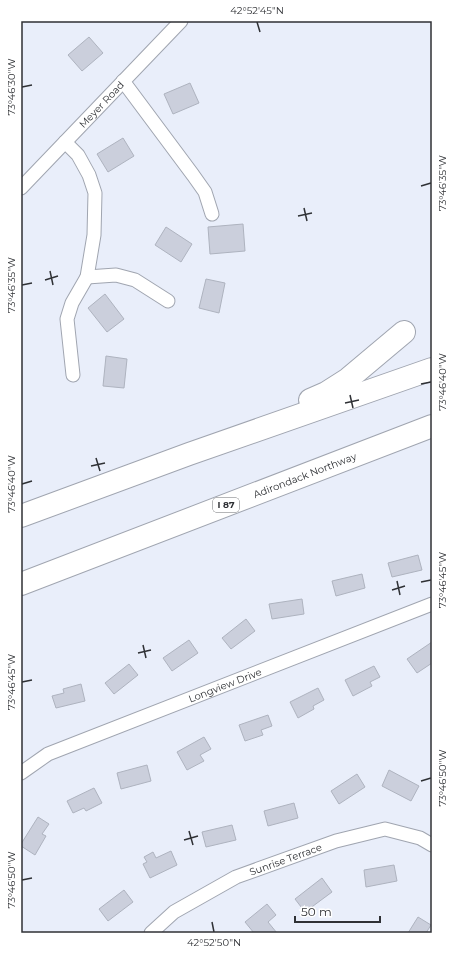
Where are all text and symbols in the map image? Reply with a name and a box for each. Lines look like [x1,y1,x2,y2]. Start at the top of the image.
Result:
text: 42°52'45"N [230,4,284,17]
text: 73°46'30"W [5,58,18,116]
street label: Meyer Road [76,79,127,131]
text: 73°46'35"W [436,155,449,211]
text: 73°46'35"W [5,257,18,313]
text: 73°46'40"W [436,353,449,411]
street label: Adirondack Northway [252,449,359,501]
text: 73°46'40"W [5,455,18,513]
road number: I 87 [213,498,239,512]
text: 73°46'45"W [436,552,449,608]
text: 73°46'45"W [5,654,18,710]
street label: Longview Drive [187,665,264,705]
text: 73°46'50"W [436,750,449,807]
street label: Sunrise Terrace [248,841,324,879]
text: 73°46'50"W [5,852,18,909]
scale bar [295,898,380,924]
text: 50 m [301,904,332,919]
text: 42°52'50"N [187,936,241,949]

